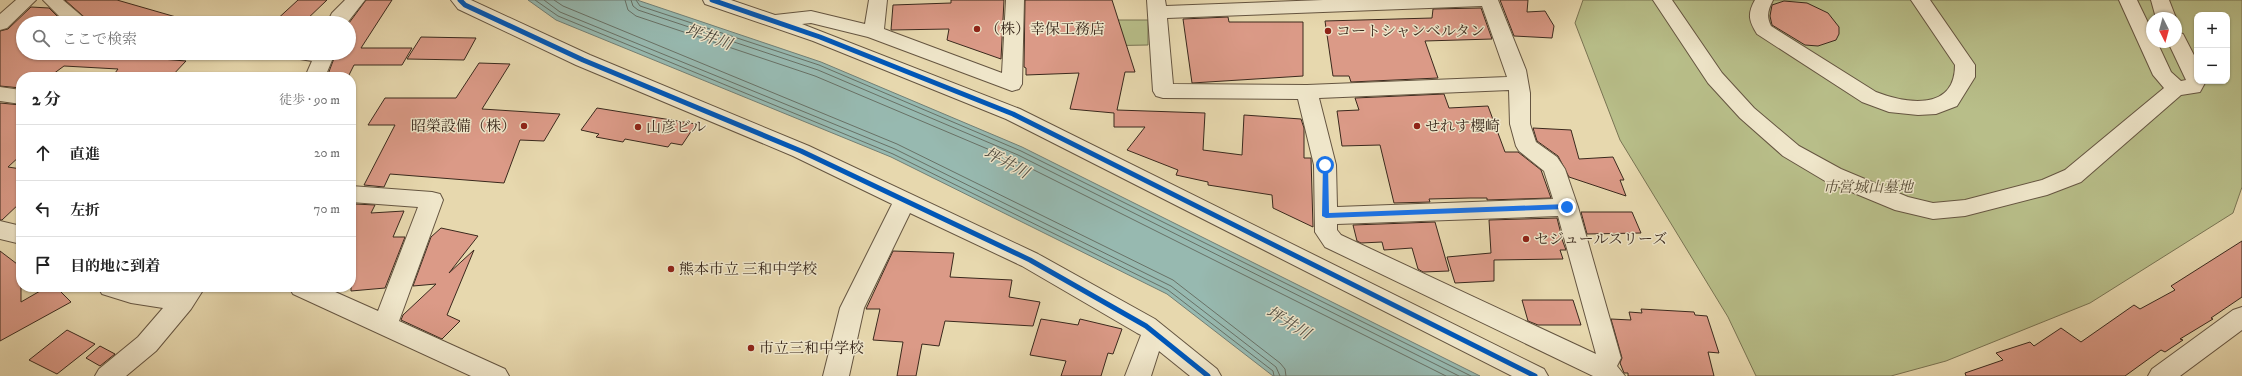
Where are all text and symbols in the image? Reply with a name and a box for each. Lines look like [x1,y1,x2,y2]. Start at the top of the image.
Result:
north arrow [2146,12,2182,48]
map controls [2194,12,2230,84]
button: + [2194,12,2230,48]
search box [16,16,356,60]
water label: 坪井川 [683,19,737,55]
place label: （株）幸保工務店 [985,20,1105,39]
place label: コートシャンベルタン [1336,22,1485,41]
marker: （株）幸保工務店 [972,24,982,34]
marker: コートシャンベルタン [1323,26,1333,36]
icon: search [30,27,52,49]
text: ここで検索 [62,30,137,49]
button: − [2194,48,2230,84]
text: 2 分 [32,89,61,111]
text: 徒歩 · 90 m [279,92,340,108]
place label: 昭榮設備（株） [411,117,516,136]
place label: せれす櫻崎 [1425,117,1500,136]
place label: 山彦ビル [646,118,706,137]
marker: 昭榮設備（株） [519,121,529,131]
marker: せれす櫻崎 [1412,121,1422,131]
marker: 山彦ビル [633,122,643,132]
icon: ahead [32,142,54,164]
water label: 坪井川 [981,143,1034,184]
text: 直進 [70,145,100,164]
text: 20 m [314,145,340,161]
route start [1316,156,1334,174]
park label: 市営城山墓地 [1823,178,1915,197]
icon: left [32,198,54,220]
route end [1558,198,1576,216]
text: 左折 [70,201,100,220]
text: 70 m [314,201,340,217]
place label: セジュールスリーズ [1534,230,1667,249]
marker: セジュールスリーズ [1521,234,1531,244]
icon: arrive [32,254,54,276]
text: 目的地に到着 [70,257,160,276]
place label: 熊本市立 三和中学校 [679,260,817,279]
marker: 熊本市立 三和中学校 [666,264,676,274]
water label: 坪井川 [1263,302,1316,345]
place label: 市立三和中学校 [759,339,864,358]
marker: 市立三和中学校 [746,343,756,353]

